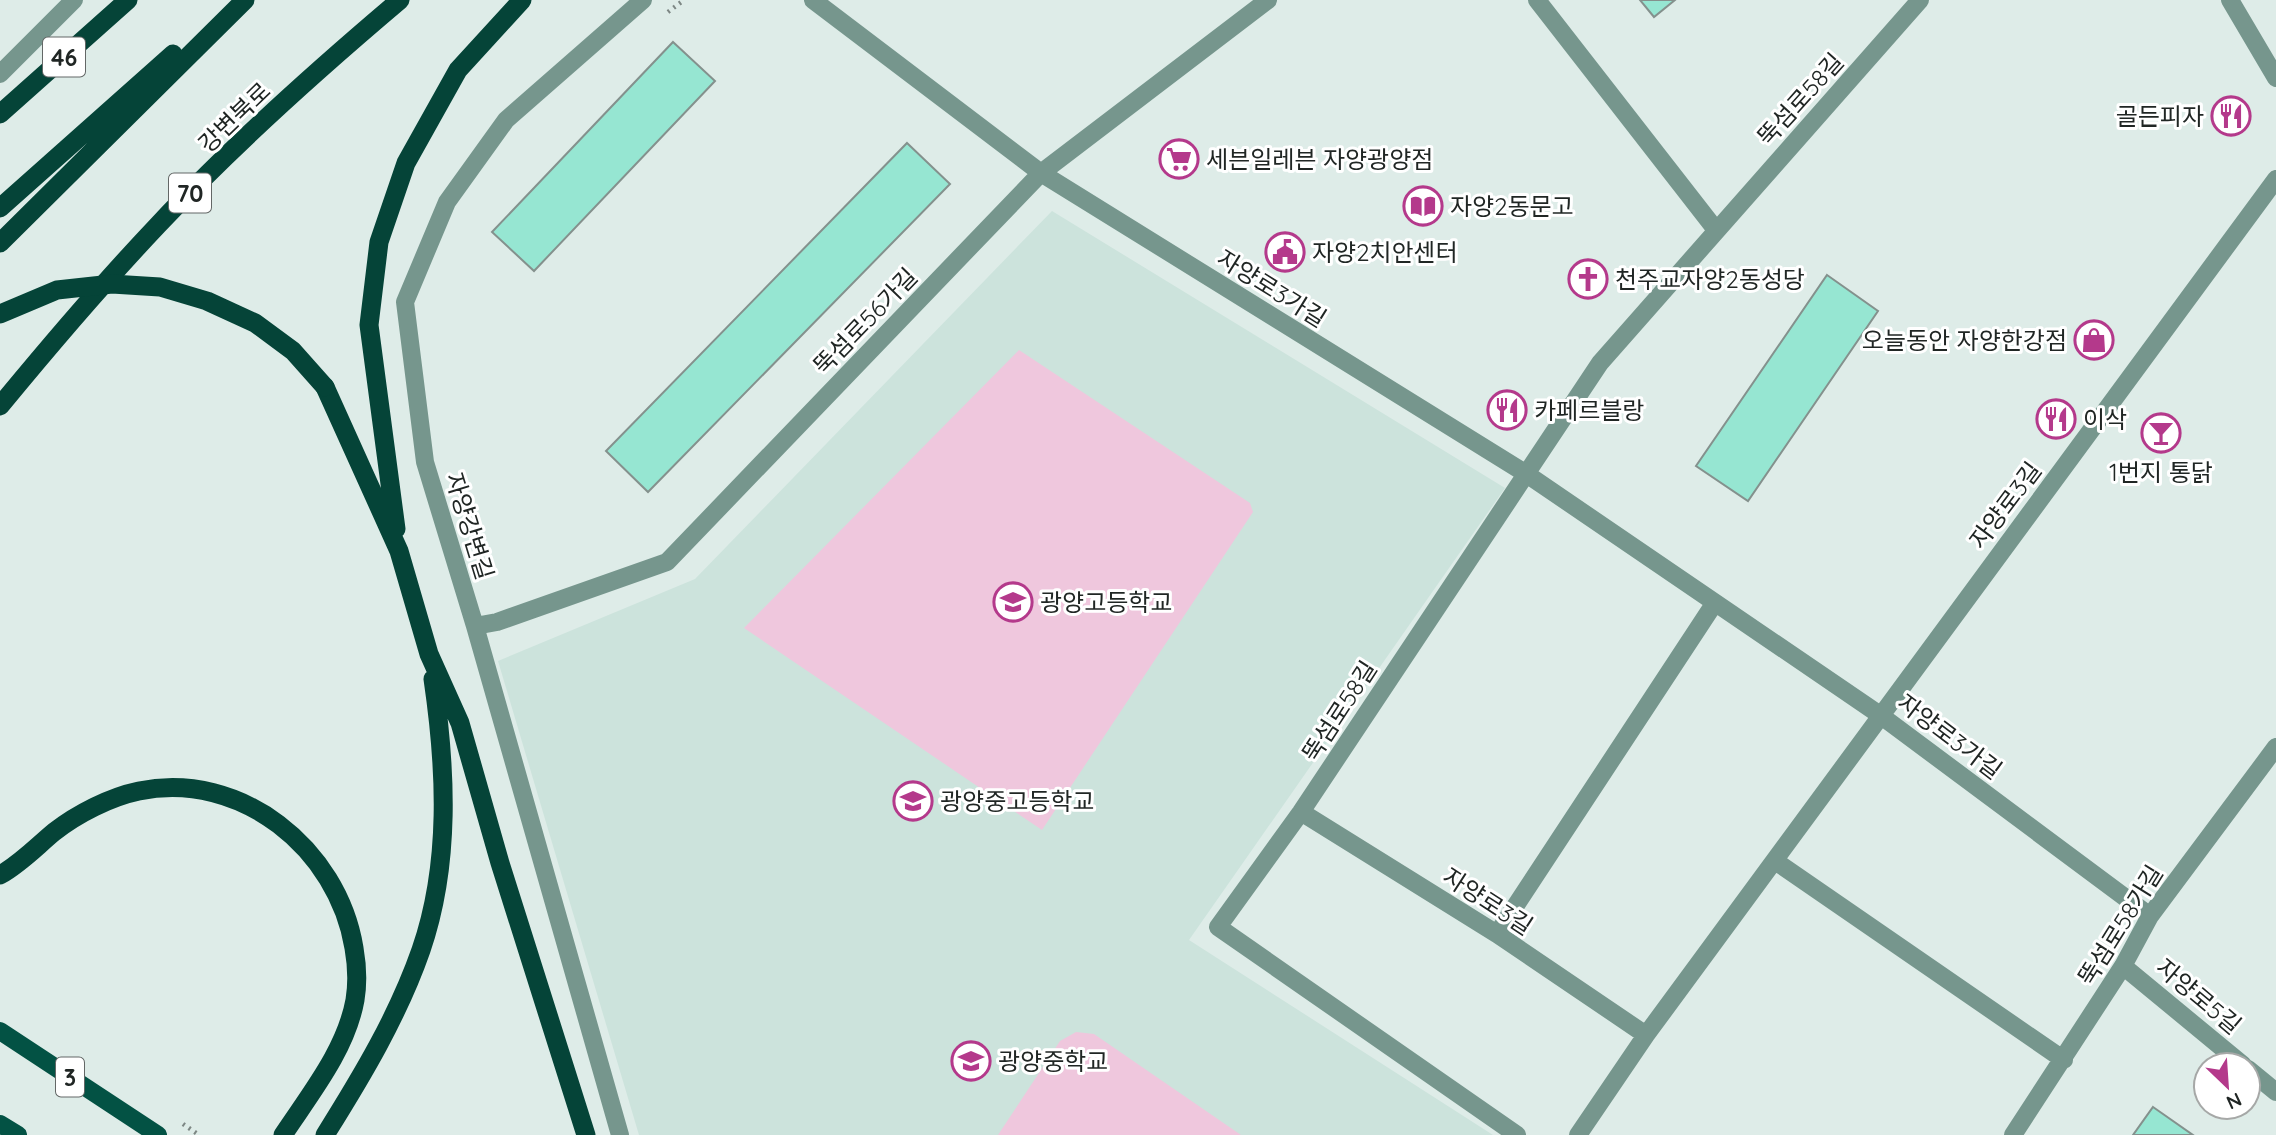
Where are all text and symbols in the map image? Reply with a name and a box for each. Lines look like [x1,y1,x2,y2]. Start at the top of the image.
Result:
road number: 46 [43,38,85,76]
street label: 뚝섬로58길 [1751,46,1849,152]
street label: 강변북로 [192,76,276,158]
restaurant icon: 골든피자 [2210,95,2252,137]
place label: 골든피자 [2116,101,2204,131]
supermarket icon: 세븐일레븐 자양광양점 [1158,138,1200,180]
place label: 세븐일레븐 자양광양점 [1206,144,1433,174]
road number: 70 [169,174,211,212]
library icon: 자양2동문고 [1402,185,1444,227]
place label: 자양2동문고 [1450,191,1574,221]
public building icon: 자양2치안센터 [1264,231,1306,273]
place label: 자양2치안센터 [1312,237,1458,267]
street label: 자양로3가길 [1212,243,1332,333]
church icon: 천주교자양2동성당 [1567,258,1609,300]
street label: 뚝섬로56가길 [807,262,923,380]
place label: 천주교자양2동성당 [1615,264,1805,294]
shop icon: 오늘동안 자양한강점 [2073,319,2115,361]
place label: 오늘동안 자양한강점 [1862,325,2067,355]
restaurant icon: 카페르블랑 [1486,389,1528,431]
place label: 카페르블랑 [1534,395,1644,425]
restaurant icon: 이삭 [2035,398,2077,440]
place label: 이삭 [2083,404,2127,434]
bar icon: 1번지 통닭 [2140,412,2182,454]
street label: 자양로3길 [1963,456,2047,554]
place label: 1번지 통닭 [2109,457,2213,487]
street label: 자양강변길 [440,469,500,583]
school or university icon: 광양고등학교 [992,581,1034,623]
place label: 광양고등학교 [1040,587,1172,617]
street label: 뚝섬로58길 [1295,655,1383,767]
street label: 자양로3가길 [1892,687,2008,785]
school or university icon: 광양중고등학교 [892,780,934,822]
place label: 광양중고등학교 [940,786,1095,816]
street label: 뚝섬로58가길 [2071,859,2169,991]
street label: 자양로3길 [1438,861,1538,941]
street label: 자양로5길 [2151,952,2247,1040]
school or university icon: 광양중학교 [950,1040,992,1082]
place label: 광양중학교 [998,1046,1108,1076]
north arrow [2192,1051,2262,1121]
road number: 3 [56,1058,84,1096]
text: N [2223,1088,2246,1115]

